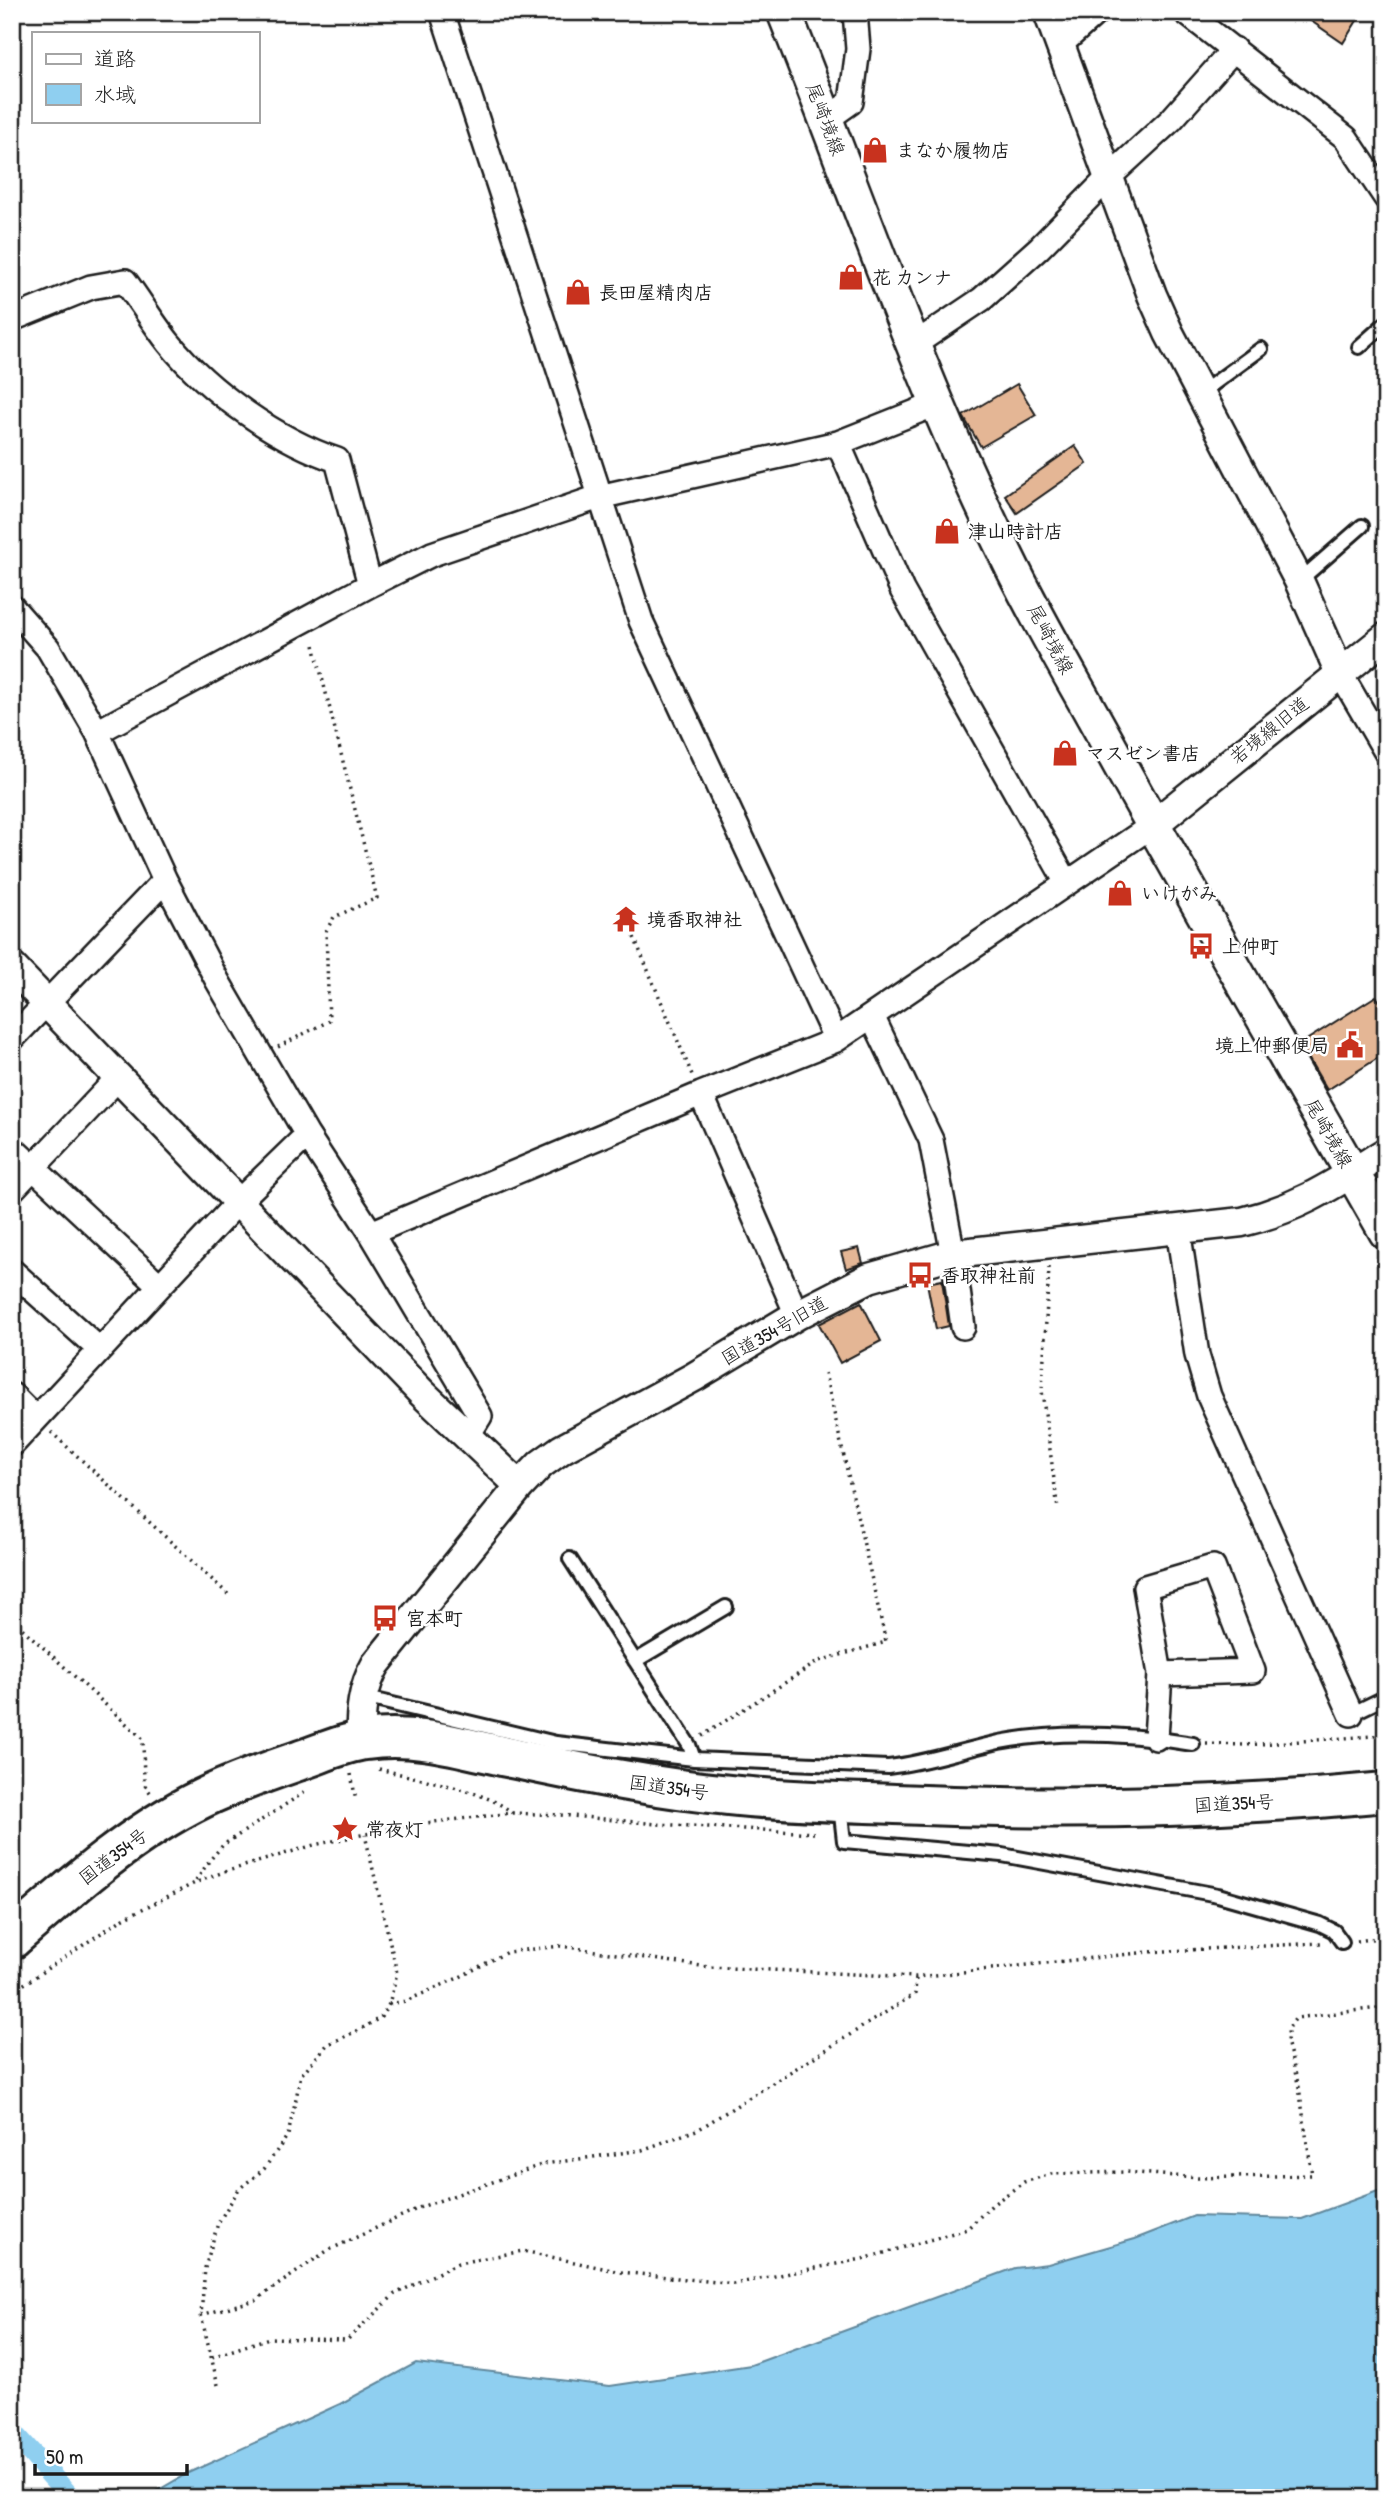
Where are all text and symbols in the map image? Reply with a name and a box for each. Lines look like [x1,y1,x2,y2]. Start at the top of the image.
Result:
legend [32,32,259,122]
text: 道路 [94,44,136,73]
street label: 尾崎境線 [800,79,852,159]
text: 水域 [94,80,136,109]
shop icon: まなか履物店 [860,135,890,165]
place label: まなか履物店 [896,137,1010,163]
shop icon: 花 カンナ [836,262,866,292]
place label: 花 カンナ [872,264,952,290]
shop icon: 長田屋精肉店 [563,277,593,307]
place label: 長田屋精肉店 [599,279,713,305]
shop icon: 津山時計店 [932,516,962,546]
place label: 津山時計店 [968,518,1063,544]
street label: 尾崎境線 [1022,599,1080,679]
street label: 若境線旧道 [1224,690,1314,770]
shop icon: マスゼン書店 [1050,738,1080,768]
place label: マスゼン書店 [1086,740,1200,766]
shop icon: いけがみ [1105,878,1135,908]
place label: いけがみ [1141,880,1218,906]
temple icon: 境香取神社 [611,904,641,934]
place label: 境香取神社 [647,906,742,932]
bus stop icon: 上仲町 [1186,931,1216,961]
place label: 上仲町 [1222,933,1279,959]
public building icon: 境上仲郵便局 [1335,1030,1365,1060]
place label: 境上仲郵便局 [1215,1032,1329,1058]
street label: 尾崎境線 [1299,1094,1359,1172]
bus stop icon: 香取神社前 [905,1260,935,1290]
place label: 香取神社前 [941,1262,1036,1288]
street label: 国道354号旧道 [716,1289,832,1371]
bus stop icon: 宮本町 [370,1603,400,1633]
place label: 宮本町 [406,1605,463,1631]
street label: 国道354号 [627,1769,711,1805]
street label: 国道354号 [1193,1788,1275,1818]
place icon: 常夜灯 [330,1814,360,1844]
place label: 常夜灯 [366,1816,423,1842]
street label: 国道354号 [73,1821,153,1891]
scale bar [35,2433,187,2477]
text: 50 m [46,2442,83,2471]

